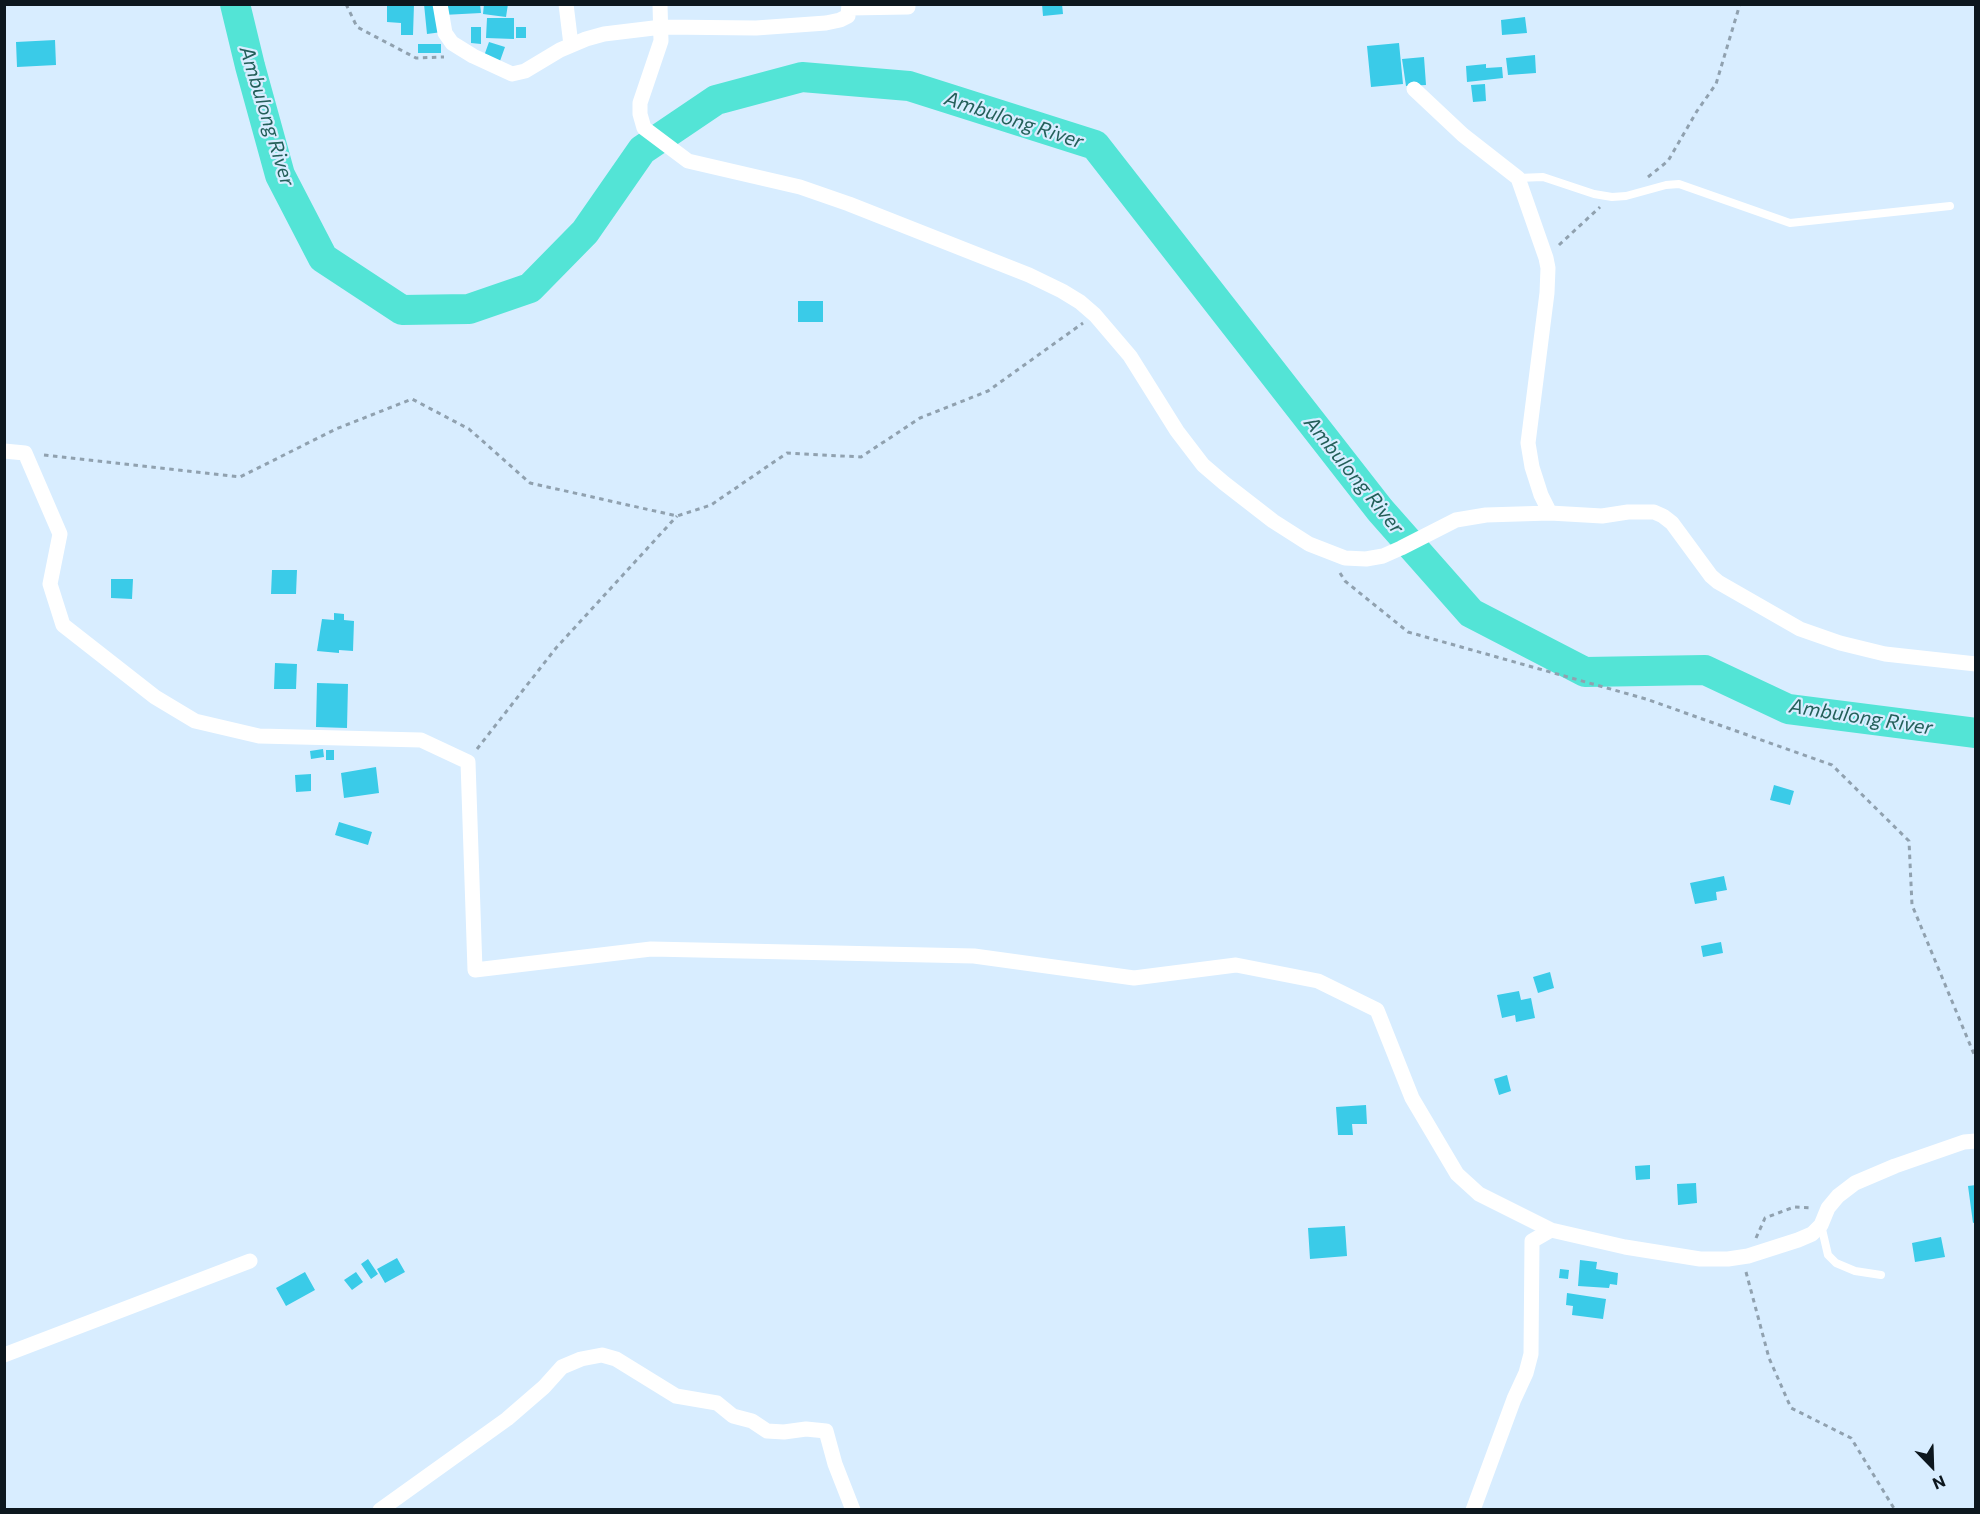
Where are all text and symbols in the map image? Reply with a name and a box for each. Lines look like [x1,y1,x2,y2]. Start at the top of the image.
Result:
water label: Ambulong River [234,43,300,189]
water label: Ambulong River [942,86,1086,154]
water label: Ambulong River [1299,411,1409,539]
water label: Ambulong River [1788,694,1934,740]
north arrow [1902,1436,1962,1496]
text: N [1930,1472,1948,1494]

